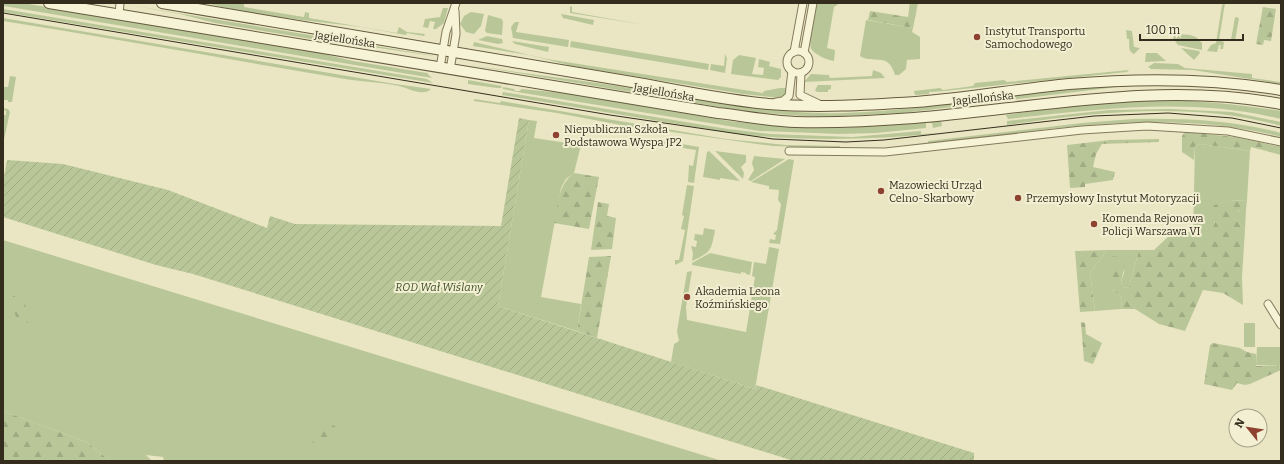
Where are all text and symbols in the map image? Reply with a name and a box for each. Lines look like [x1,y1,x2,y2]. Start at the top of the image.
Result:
scale bar [1140,16,1243,42]
text: 100 m [1146,23,1181,37]
place label: Instytut Transportu Samochodowego [985,25,1086,51]
street label: Jagiellońska [313,28,376,51]
marker: Instytut Transportu Samochodowego [972,32,982,42]
street label: Jagiellońska [631,81,695,104]
street label: Jagiellońska [951,89,1014,108]
place label: Niepubliczna Szkoła Podstawowa Wyspa JP2 [564,123,682,149]
marker: Niepubliczna Szkoła Podstawowa Wyspa JP2 [551,130,561,140]
place label: Mazowiecki Urząd Celno-Skarbowy [889,179,982,205]
marker: Mazowiecki Urząd Celno-Skarbowy [876,186,886,196]
place label: Przemysłowy Instytut Motoryzacji [1026,192,1200,205]
marker: Przemysłowy Instytut Motoryzacji [1013,193,1023,203]
place label: Komenda Rejonowa Policji Warszawa VI [1102,212,1204,238]
marker: Komenda Rejonowa Policji Warszawa VI [1089,219,1099,229]
park label: ROD Wał Wiślany [395,281,484,294]
place label: Akademia Leona Koźmińskiego [695,285,780,311]
marker: Akademia Leona Koźmińskiego [682,292,692,302]
north arrow [1228,408,1268,448]
text: N [1232,416,1248,430]

